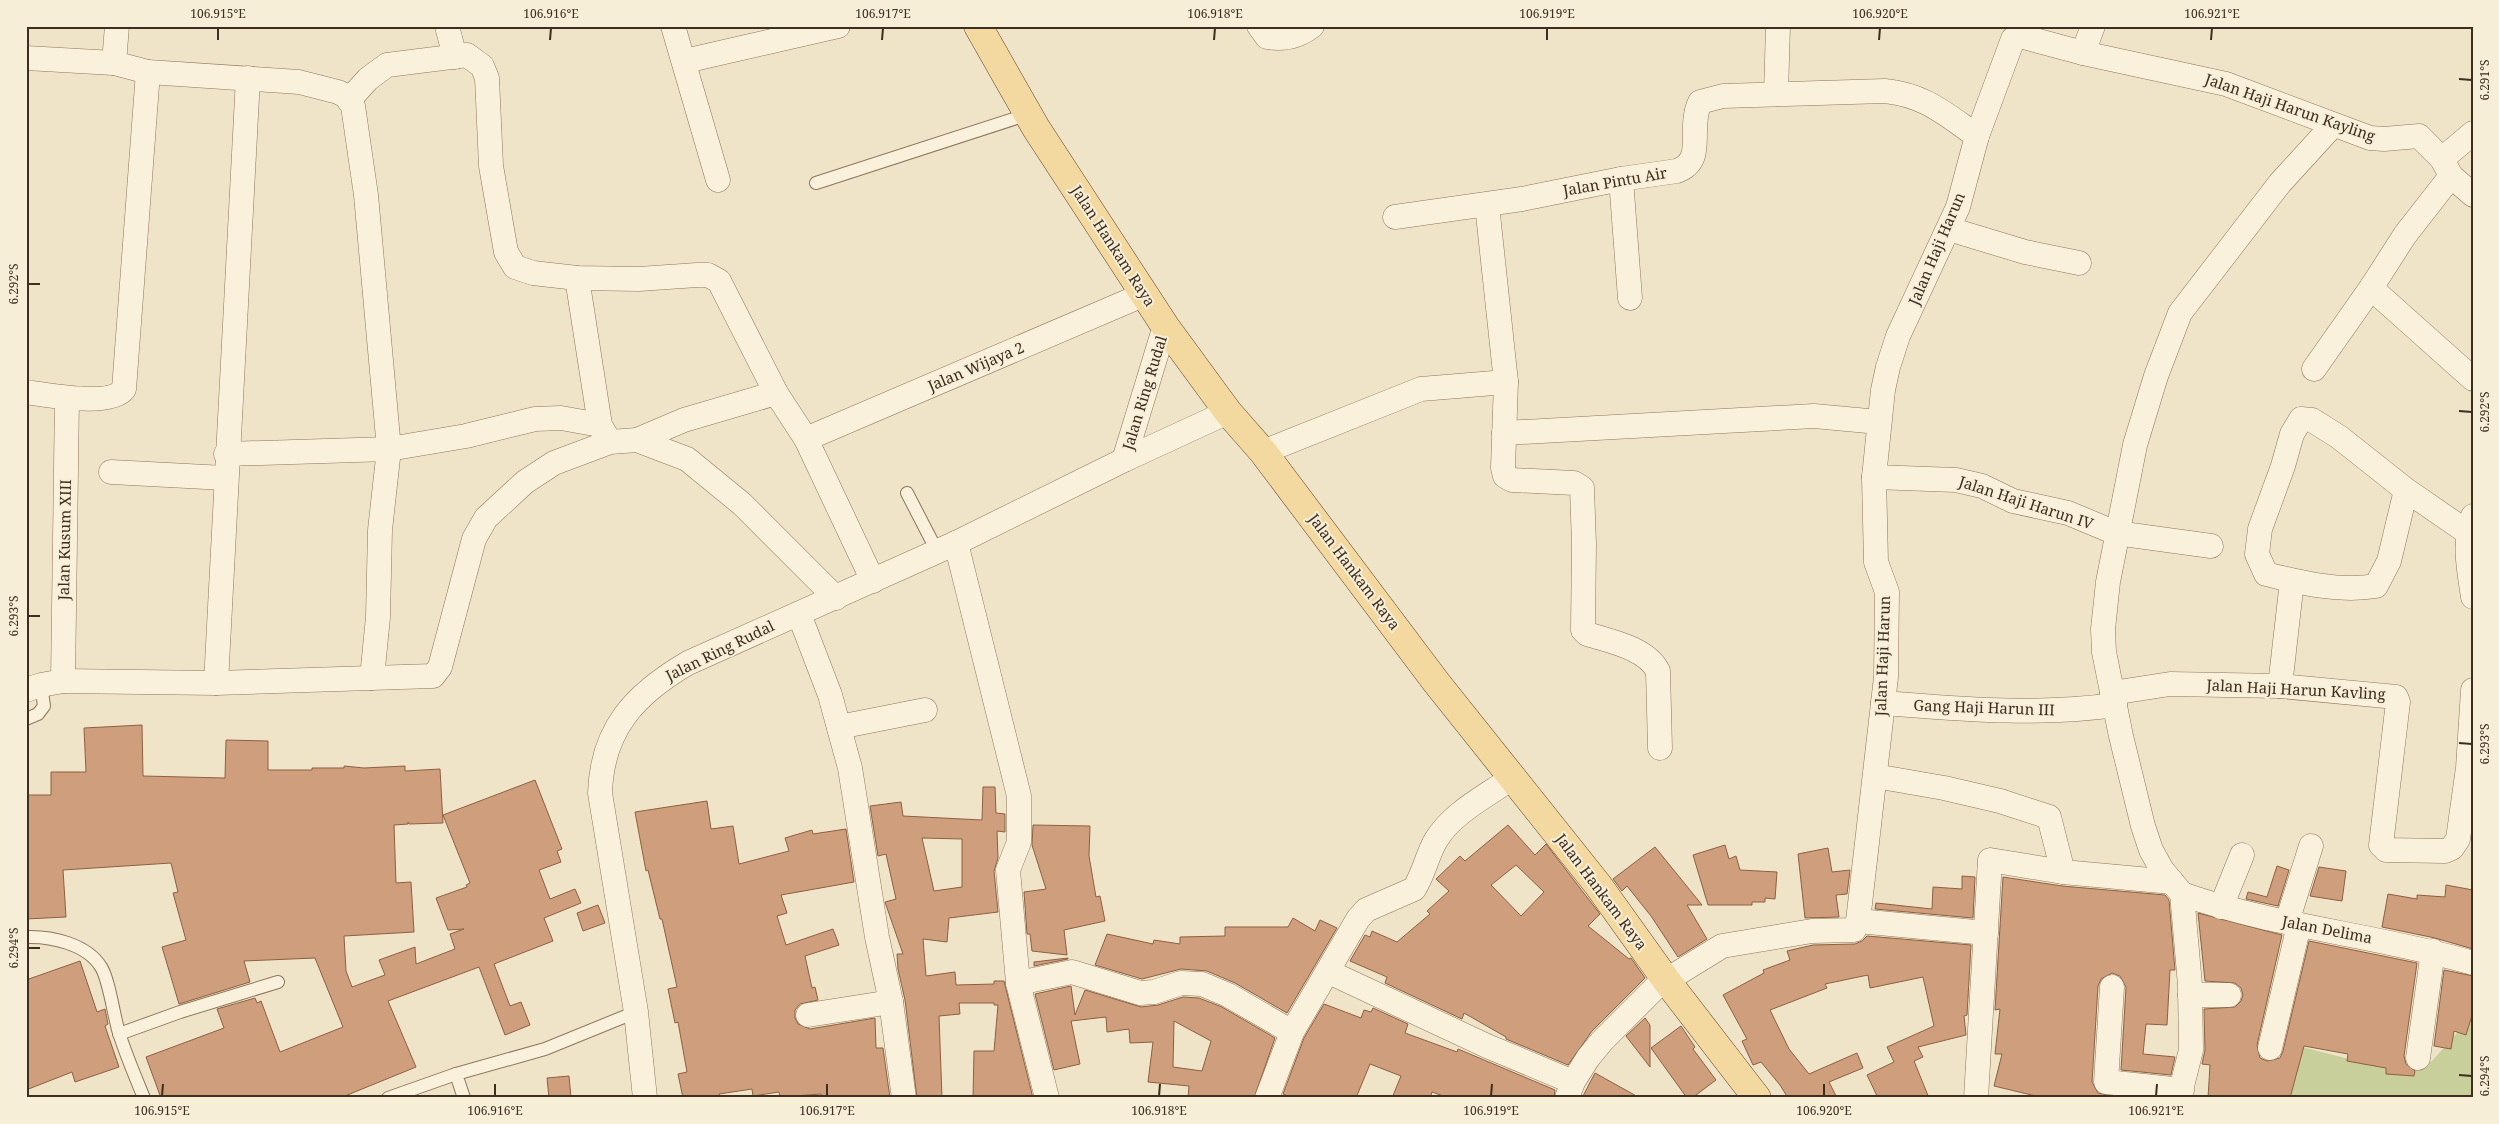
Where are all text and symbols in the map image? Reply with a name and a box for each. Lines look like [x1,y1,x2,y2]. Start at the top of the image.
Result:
text: 106.915°E [190,5,246,22]
text: 106.916°E [523,5,579,22]
text: 106.917°E [855,5,911,22]
text: 106.918°E [1187,5,1243,22]
text: 106.919°E [1519,5,1575,22]
text: 106.920°E [1852,5,1908,22]
text: 106.921°E [2184,5,2240,22]
text: 6.291°S [2476,59,2493,101]
street label: Jalan Haji Harun Kayling [2202,68,2378,146]
street label: Jalan Pintu Air [1560,162,1668,200]
street label: Jalan Hankam Raya [1067,180,1161,310]
street label: Jalan Haji Harun [1903,189,1969,309]
text: 6.292°S [5,263,22,305]
street label: Jalan Ring Rudal [1117,333,1171,453]
street label: Jalan Wijaya 2 [923,337,1027,396]
text: 6.292°S [2476,391,2493,433]
street label: Jalan Haji Harun IV [1956,471,2097,533]
street label: Jalan Kusum XIII [53,479,75,602]
street label: Jalan Hankam Raya [1304,508,1405,634]
text: 6.293°S [5,595,22,637]
street label: Jalan Haji Harun [1870,595,1894,718]
street label: Jalan Ring Rudal [661,615,777,685]
street label: Jalan Haji Harun Kavling [2205,674,2386,704]
street label: Gang Haji Harun III [1913,695,2055,719]
text: 6.293°S [2476,723,2493,765]
street label: Jalan Hankam Raya [1551,828,1652,954]
street label: Jalan Delima [2279,910,2374,948]
text: 6.294°S [5,927,22,969]
text: 6.294°S [2476,1055,2493,1097]
text: 106.915°E [134,1102,190,1119]
text: 106.916°E [467,1102,523,1119]
text: 106.917°E [799,1102,855,1119]
text: 106.918°E [1131,1102,1187,1119]
text: 106.919°E [1463,1102,1519,1119]
text: 106.920°E [1796,1102,1852,1119]
text: 106.921°E [2128,1102,2184,1119]

